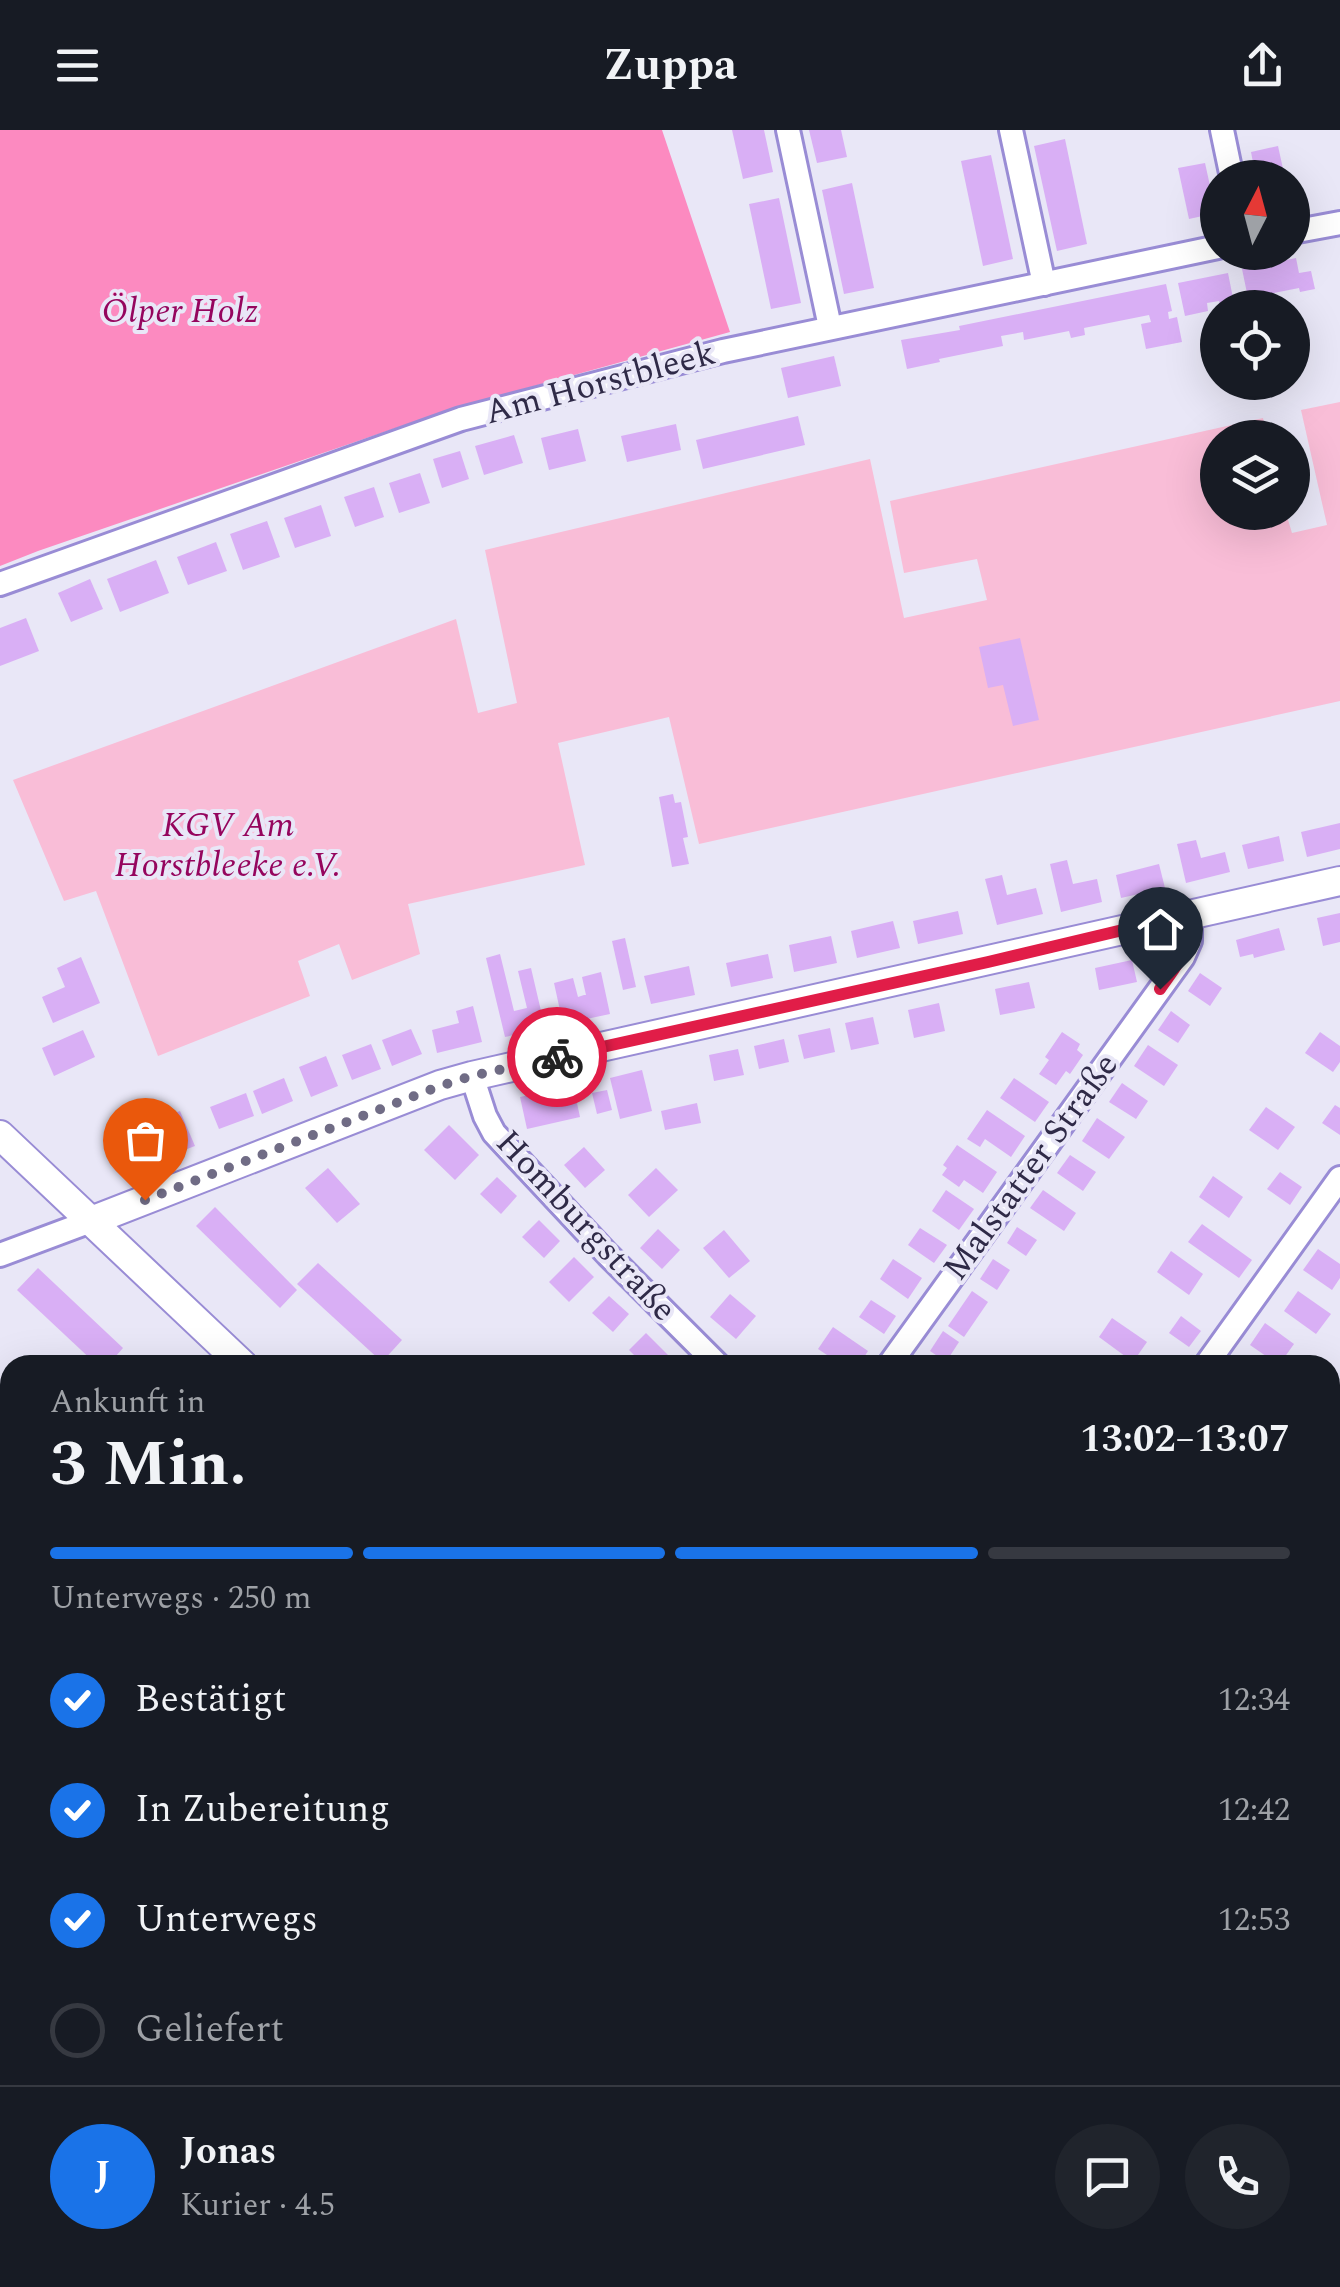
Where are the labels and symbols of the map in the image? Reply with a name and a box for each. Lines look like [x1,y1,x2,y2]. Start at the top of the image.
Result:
north arrow [1200,160,1310,270]
park label: Ölper Holz [102,285,258,338]
street label: Am Horstbleek [479,327,721,439]
park label: KGV Am Horstbleeke e.V. [115,799,341,892]
pin [1118,887,1203,990]
courier [507,1007,607,1107]
street label: Malstatter Straße [930,1042,1132,1292]
pin [103,1098,188,1201]
street label: Homburgstraße [483,1118,689,1334]

